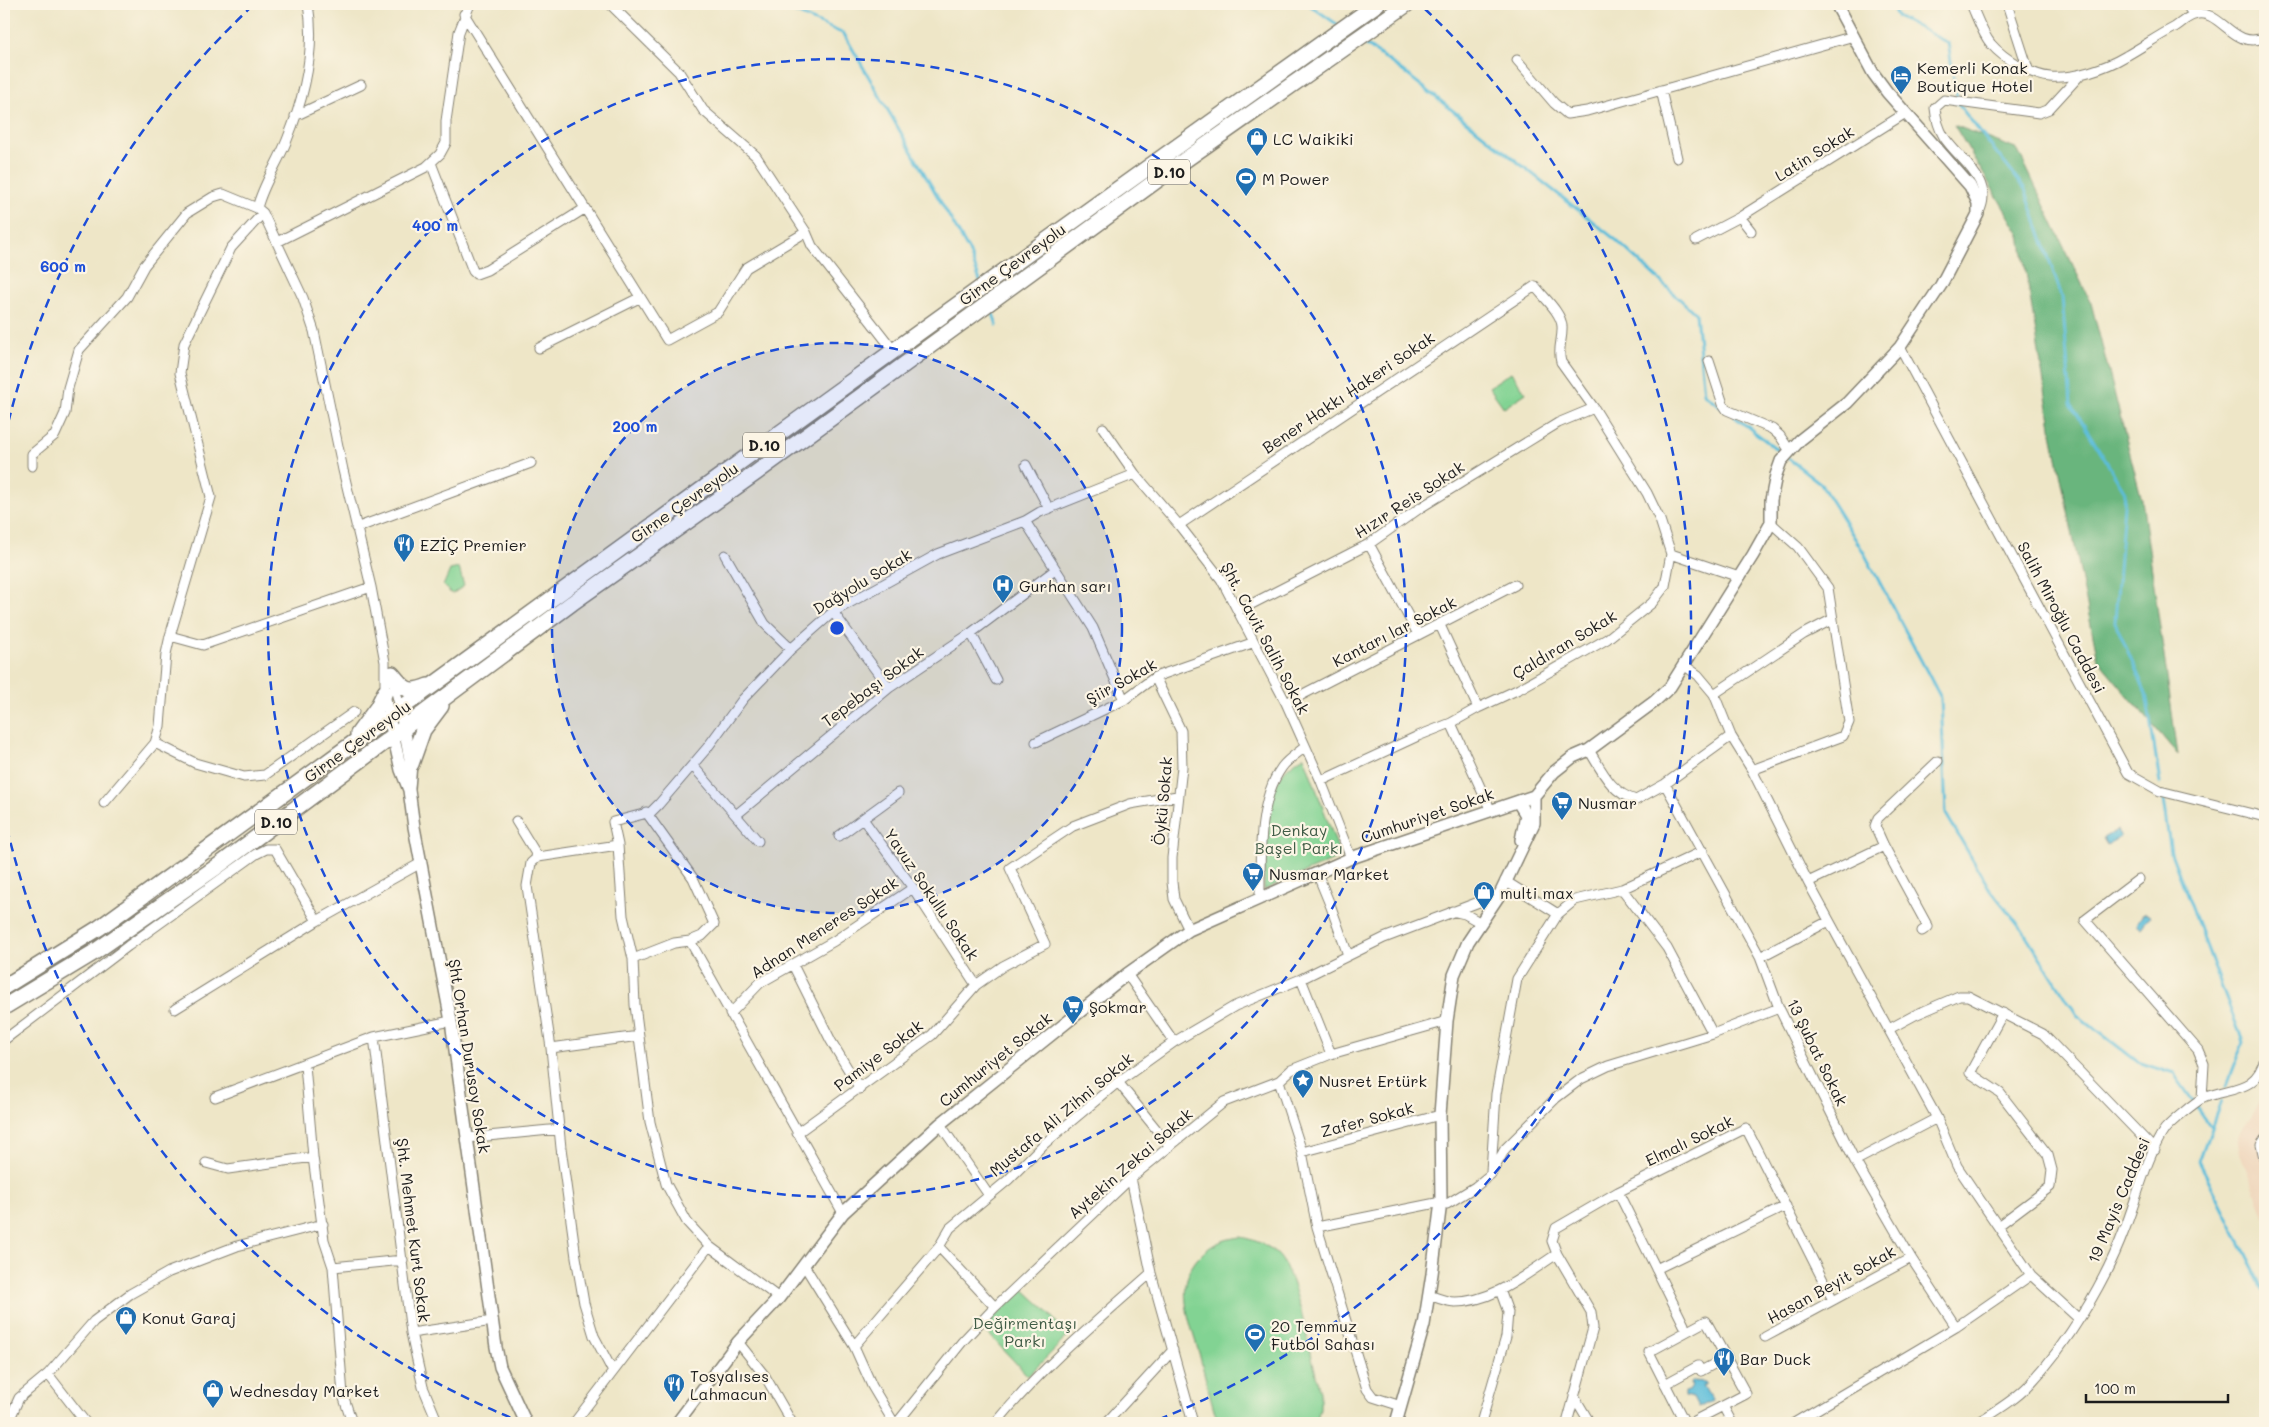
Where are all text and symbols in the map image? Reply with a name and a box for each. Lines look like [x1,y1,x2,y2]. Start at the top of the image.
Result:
place label: Kemerli Konak Boutique Hotel [1917,57,2033,96]
hotel icon: Kemerli Konak Boutique Hotel [1889,64,1913,95]
street label: Latin Sokak [1770,120,1858,186]
shop icon: LC Waikiki [1245,126,1269,157]
place label: LC Waikiki [1273,128,1354,149]
road number: D.10 [1148,160,1190,184]
sports icon: M Power [1234,166,1258,197]
place label: M Power [1262,168,1330,189]
text: 400 m [412,215,458,235]
street label: Girne Çevreyolu [954,218,1070,310]
text: 600 m [40,256,86,276]
street label: Bener Hakkı Hakeri Sokak [1258,326,1438,458]
text: 200 m [613,416,658,436]
road number: D.10 [743,432,785,458]
street label: Hızır Reis Sokak [1350,456,1468,542]
street label: Girne Çevreyolu [626,457,742,547]
restaurant icon: EZİÇ Premier [392,532,416,563]
place label: EZİÇ Premier [420,534,527,555]
street label: Salih Miroğlu Caddesi [2013,538,2111,696]
street label: Dağyolu Sokak [809,543,915,619]
street label: Şht. Cavit Salih Sokak [1217,558,1315,718]
hospital icon: Gurhan sarı [991,573,1015,604]
place label: Gurhan sarı [1019,575,1111,596]
street label: Kantarı lar Sokak [1328,591,1460,671]
street label: Çaldıran Sokak [1508,605,1620,683]
centre of rings [828,619,846,637]
street label: Tepebaşı Sokak [817,641,927,731]
street label: Şiir Sokak [1082,653,1160,709]
street label: Girne Çevreyolu [299,695,415,787]
street label: Öykü Sokak [1148,756,1176,846]
street label: Cumhuriyet Sokak [1358,782,1496,848]
supermarket icon: Nusmar [1550,790,1574,821]
place label: Nusmar [1578,792,1637,813]
road number: D.10 [255,810,297,834]
park label: Denkay Başel Parkı [1255,819,1343,858]
street label: Yavuz Sokullu Sokak [880,824,984,964]
supermarket icon: Nusmar Market [1241,861,1265,892]
place label: Nusmar Market [1269,863,1389,884]
street label: Adnan Meneres Sokak [746,871,902,983]
shop icon: multi max [1472,880,1496,911]
place label: multi max [1500,882,1573,903]
street label: Şht Orhan Durusoy Sokak [444,957,496,1155]
supermarket icon: Şokmar [1061,994,1085,1025]
street label: 13 Şubat Sokak [1783,995,1853,1109]
place label: Şokmar [1089,996,1147,1017]
street label: Cumhuriyet Sokak [934,1007,1056,1111]
street label: Pamiye Sokak [829,1015,927,1095]
street label: Mustafa Ali Zihni Sokak [985,1048,1137,1180]
place icon: Nusret Ertürk [1291,1068,1315,1099]
place label: Nusret Ertürk [1319,1070,1427,1091]
street label: Zafer Sokak [1318,1097,1416,1141]
street label: Aytekin Zekai Sokak [1063,1103,1197,1223]
street label: Elmalı Sokak [1641,1110,1737,1170]
street label: 19 Mayis Caddesi [2082,1134,2154,1266]
street label: Şht. Mehmet Kurt Sokak [392,1137,436,1323]
street label: Hasan Beyit Sokak [1763,1240,1899,1328]
shop icon: Konut Garaj [114,1305,138,1336]
place label: Konut Garaj [142,1307,236,1328]
park label: Değirmentaşı Parkı [973,1312,1077,1351]
place label: 20 Temmuz Futbol Sahası [1271,1315,1375,1354]
sports icon: 20 Temmuz Futbol Sahası [1243,1322,1267,1353]
restaurant icon: Bar Duck [1712,1346,1736,1377]
place label: Bar Duck [1740,1348,1811,1369]
place label: Tosyalıses Lahmacun [690,1365,769,1404]
restaurant icon: Tosyalıses Lahmacun [662,1372,686,1403]
scale bar [2086,1372,2229,1404]
shop icon: Wednesday Market [201,1378,225,1409]
text: 100 m [2094,1378,2136,1398]
place label: Wednesday Market [229,1380,379,1401]

